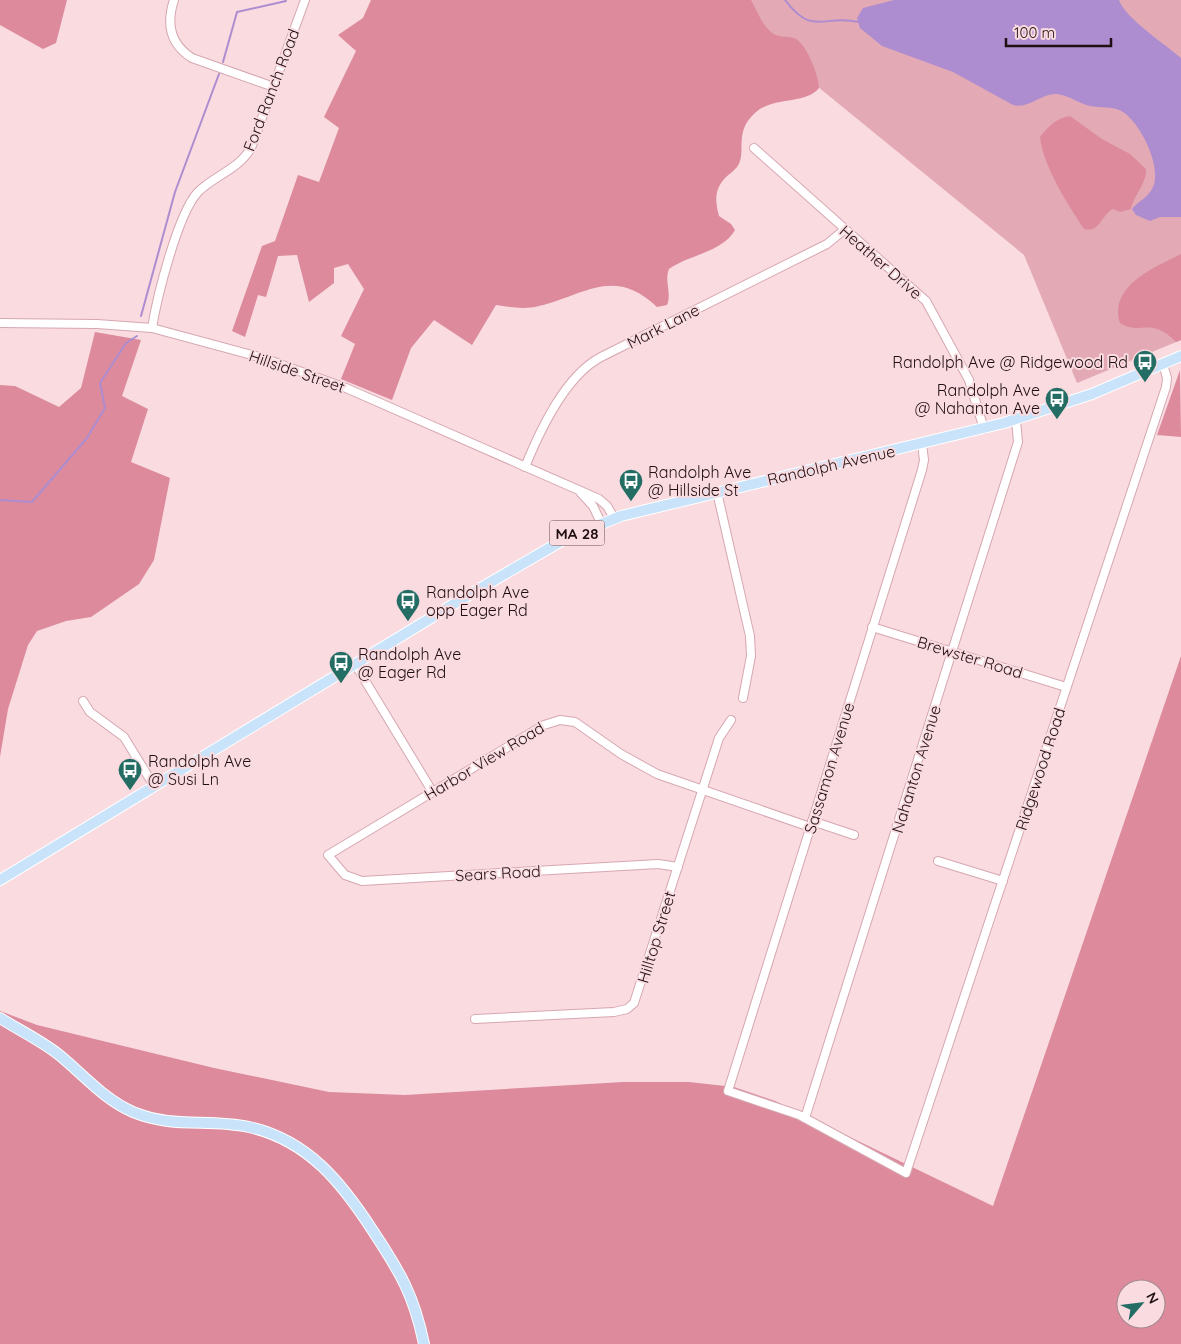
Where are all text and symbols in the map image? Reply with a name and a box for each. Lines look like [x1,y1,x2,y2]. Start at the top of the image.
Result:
scale bar [1006,15,1111,47]
text: 100 m [1014,23,1055,42]
street label: Ford Ranch Road [238,26,304,154]
street label: Heather Drive [836,221,926,303]
street label: Mark Lane [623,299,703,353]
street label: Hillside Street [246,345,348,397]
bus stop icon: Randolph Ave @ Ridgewood Rd [1132,349,1158,383]
place label: Randolph Ave @ Ridgewood Rd [892,352,1128,372]
place label: Randolph Ave @ Nahanton Ave [915,380,1040,418]
bus stop icon: Randolph Ave @ Nahanton Ave [1044,386,1070,420]
street label: Randolph Avenue [765,441,897,489]
place label: Randolph Ave @ Hillside St [648,462,751,500]
bus stop icon: Randolph Ave @ Hillside St [618,468,644,502]
road number: MA 28 [550,520,604,546]
place label: Randolph Ave opp Eager Rd [426,582,529,620]
bus stop icon: Randolph Ave opp Eager Rd [395,588,421,622]
street label: Brewster Road [915,631,1025,683]
place label: Randolph Ave @ Eager Rd [358,644,461,682]
bus stop icon: Randolph Ave @ Eager Rd [328,650,354,684]
street label: Sassamon Avenue [800,700,858,836]
street label: Nahanton Avenue [887,703,945,835]
street label: Ridgewood Road [1011,705,1069,833]
street label: Harbor View Road [420,717,548,805]
place label: Randolph Ave @ Susi Ln [148,751,251,789]
bus stop icon: Randolph Ave @ Susi Ln [117,757,143,791]
street label: Sears Road [455,861,541,885]
street label: Hilltop Street [633,889,679,985]
north arrow [1116,1279,1166,1329]
text: N [1142,1289,1163,1307]

